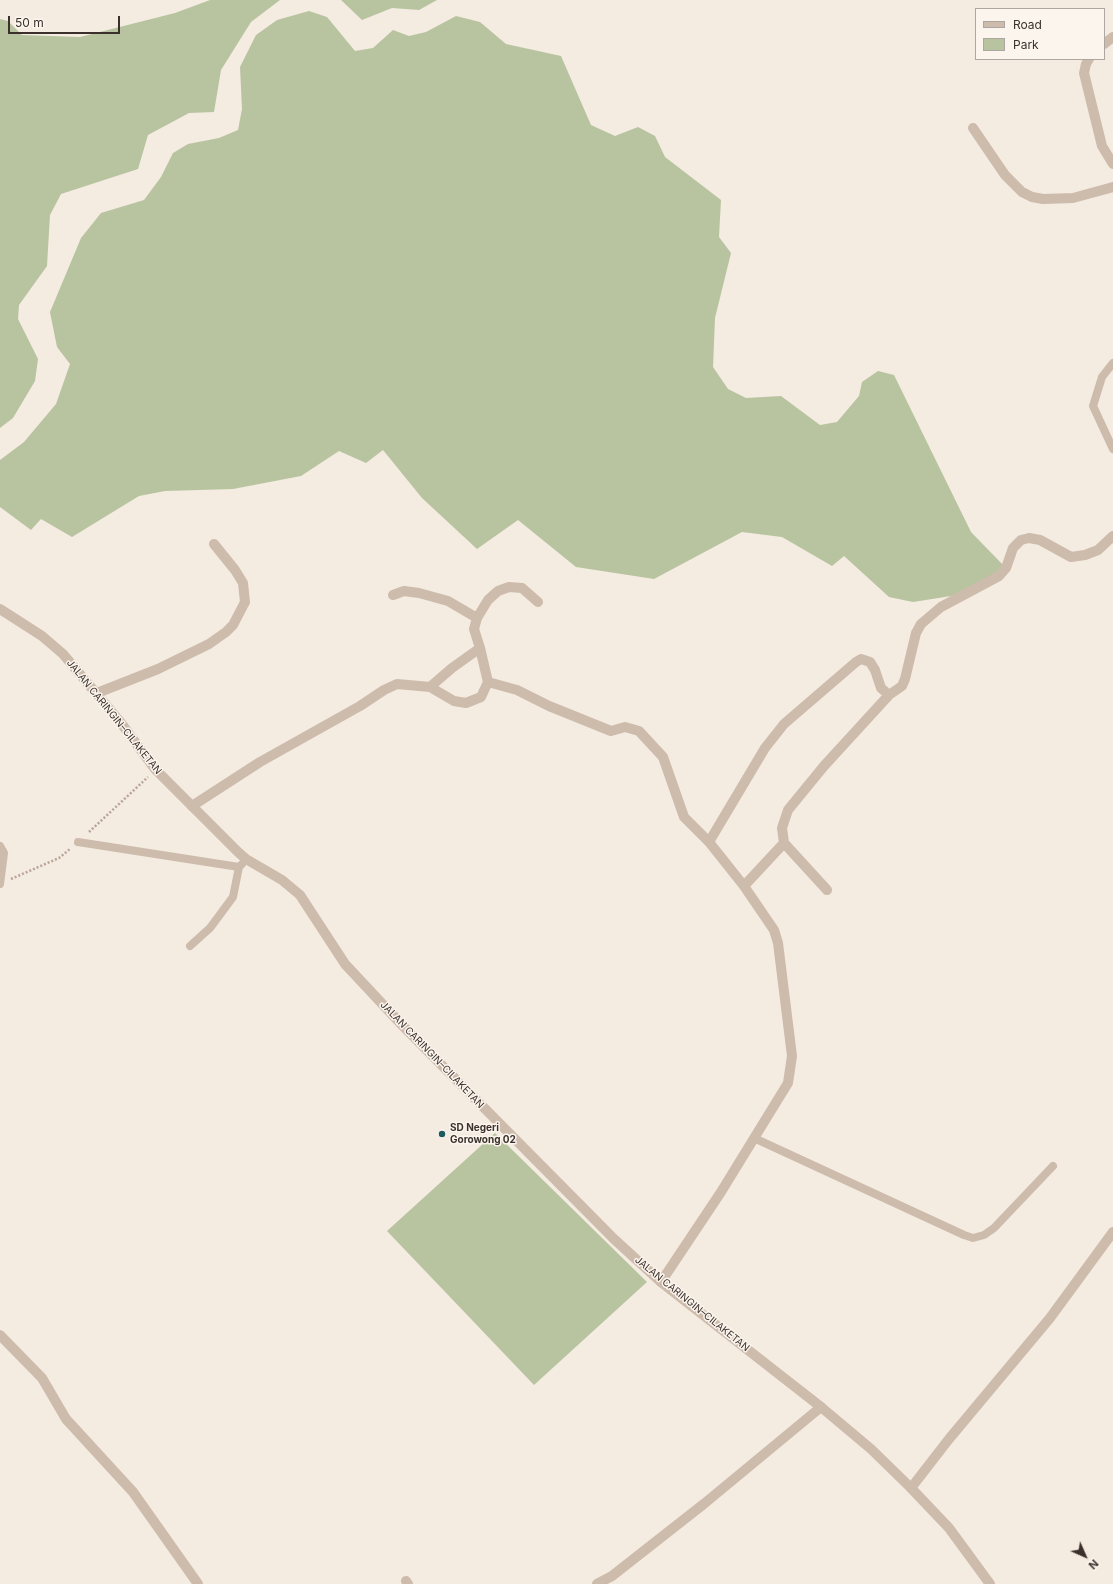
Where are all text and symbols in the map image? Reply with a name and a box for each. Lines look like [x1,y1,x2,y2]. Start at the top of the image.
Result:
scale bar [10,8,122,34]
legend [975,8,1105,60]
text: 50 m [15,15,44,30]
text: Road [1013,17,1042,32]
text: Park [1013,37,1039,52]
street label: JALAN CARINGIN–CILAKETAN [64,657,164,777]
street label: JALAN CARINGIN–CILAKETAN [378,999,486,1111]
place label: SD Negeri Gorowong 02 [450,1122,516,1146]
marker: SD Negeri Gorowong 02 [437,1129,447,1139]
street label: JALAN CARINGIN–CILAKETAN [632,1254,752,1354]
north arrow [1065,1536,1105,1576]
text: N [1086,1557,1101,1572]

